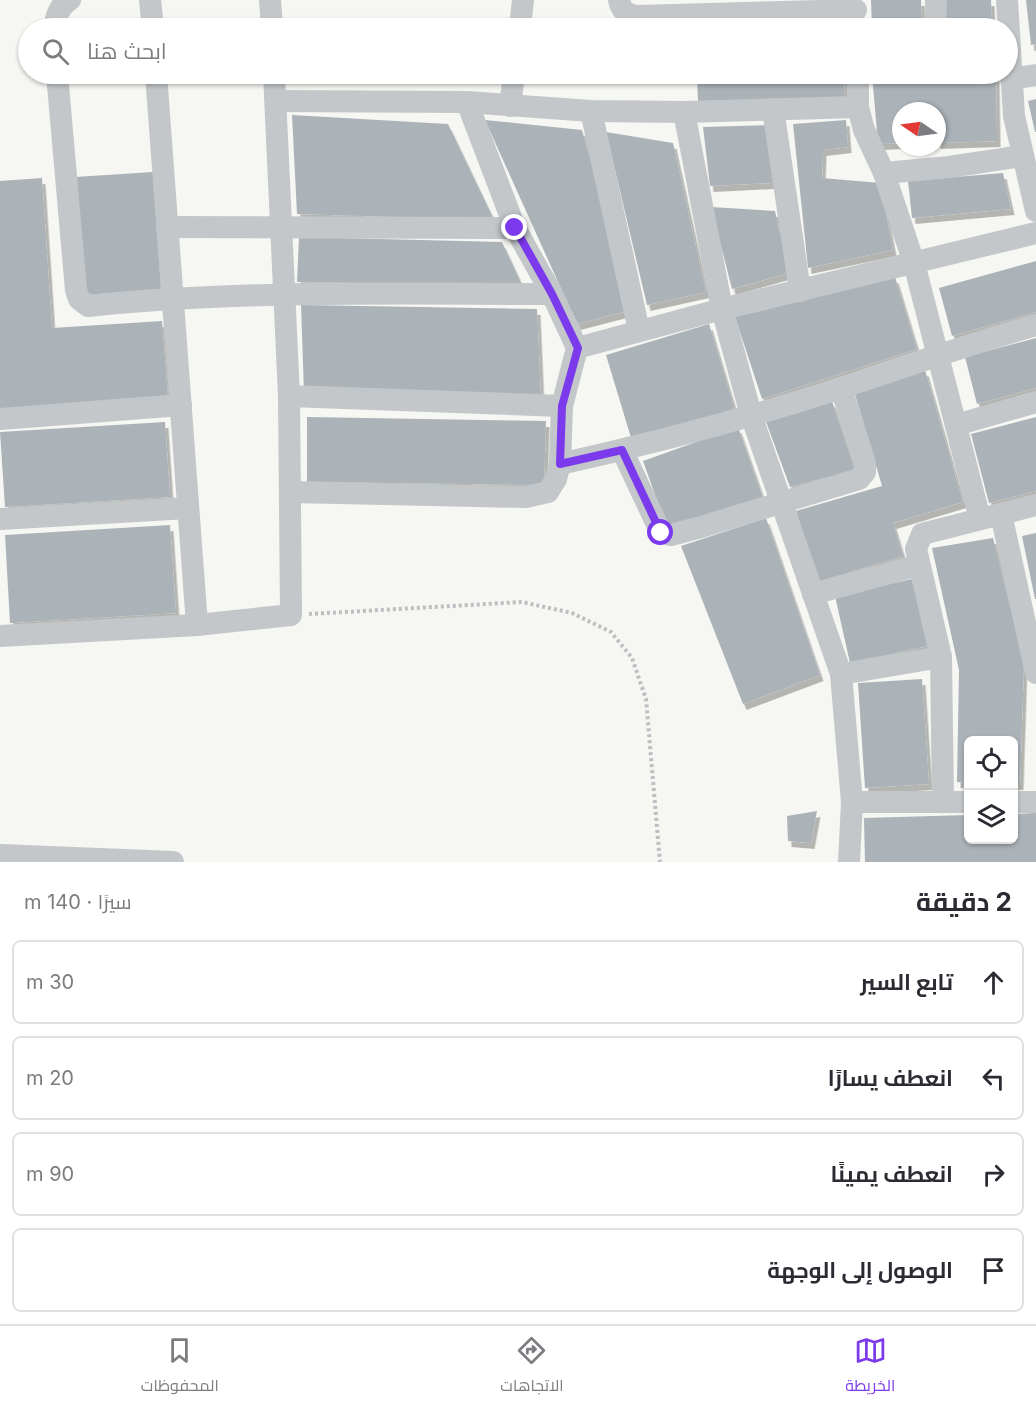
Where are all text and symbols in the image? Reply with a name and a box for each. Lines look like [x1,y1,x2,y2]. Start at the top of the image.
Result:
search box [18,18,1018,84]
icon: search [39,35,72,68]
text: ابحث هنا [87,38,167,64]
north arrow [892,102,946,156]
route end [501,214,527,240]
route start [647,519,673,545]
map controls [964,736,1018,844]
button: locate [964,736,1018,790]
button: layers [964,790,1018,844]
text: 2 دقيقة [916,886,1012,917]
text: سيرًا · 140 m [24,890,132,914]
icon: ahead [977,966,1010,999]
text: تابع السير [860,969,953,995]
text: 30 m [26,970,74,994]
icon: left [977,1062,1010,1095]
text: انعطف يسارًا [828,1065,953,1091]
text: 20 m [26,1066,74,1090]
icon: right [977,1158,1010,1191]
text: انعطف يمينًا [831,1161,953,1187]
text: 90 m [26,1162,74,1186]
icon: arrive [977,1254,1010,1287]
text: الوصول إلى الوجهة [767,1257,953,1283]
tab: المحفوظات [141,1334,219,1400]
tab: الاتجاهات [500,1334,564,1400]
tab: الخريطة [845,1334,895,1400]

